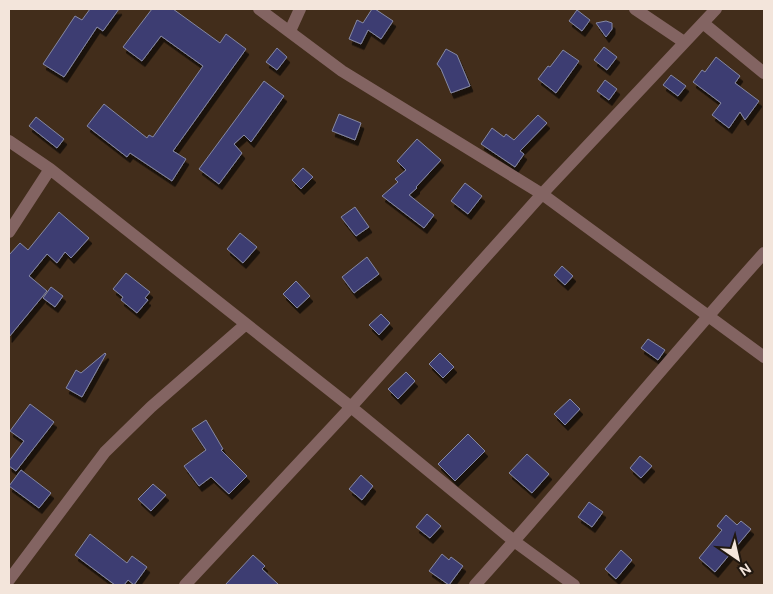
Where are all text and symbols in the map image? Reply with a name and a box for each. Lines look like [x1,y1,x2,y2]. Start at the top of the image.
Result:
north arrow [713,534,763,584]
text: N [736,559,755,580]

